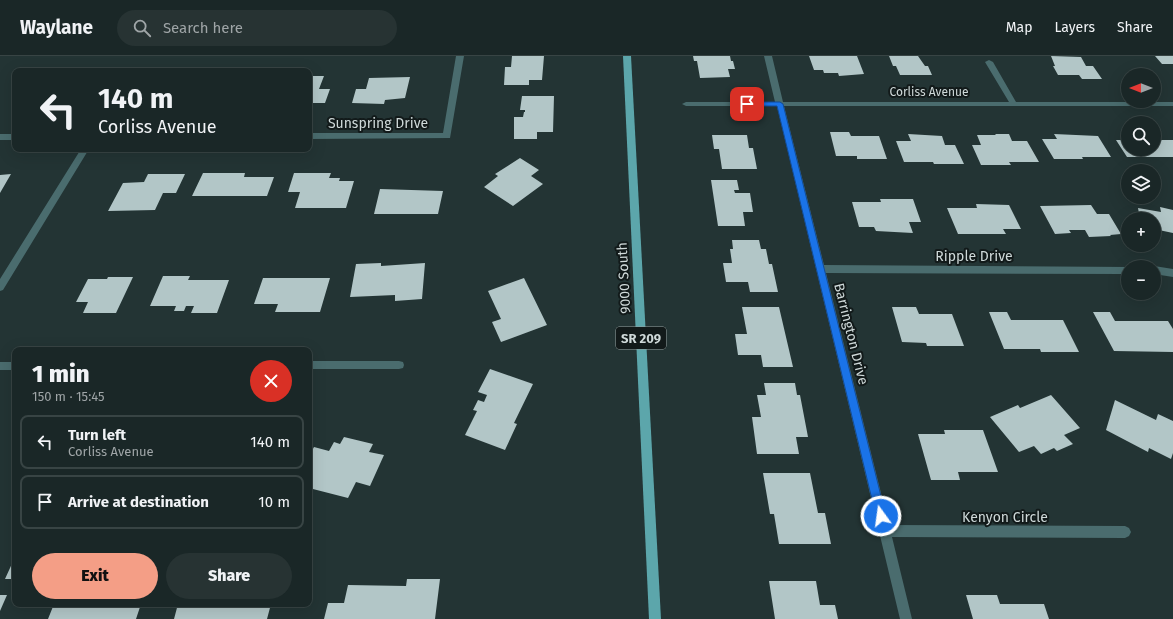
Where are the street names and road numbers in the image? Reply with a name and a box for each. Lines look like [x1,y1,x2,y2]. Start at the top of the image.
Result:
street label: Corliss Avenue [889,85,969,99]
street label: Sunspring Drive [328,115,428,132]
street label: 9000 South [614,242,634,314]
street label: Ripple Drive [935,248,1013,265]
street label: Barrington Drive [830,281,872,387]
road number: SR 209 [616,327,666,349]
street label: Kenyon Circle [962,509,1048,526]

